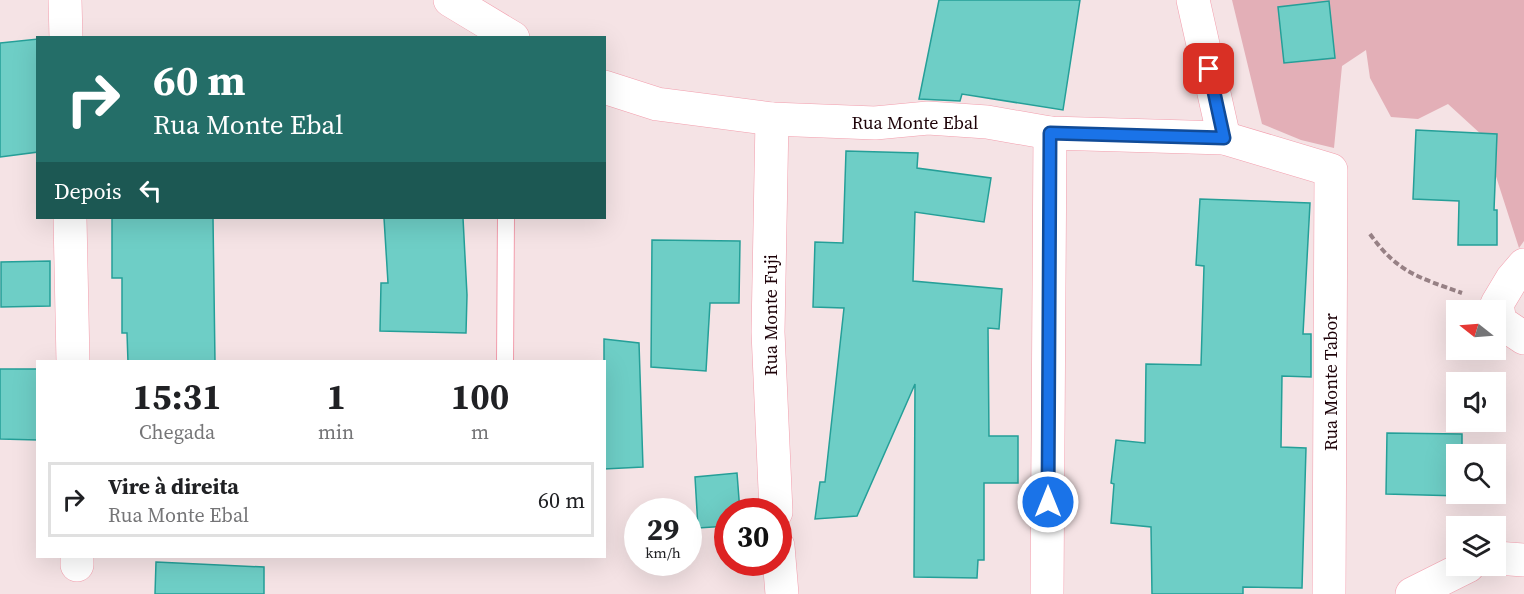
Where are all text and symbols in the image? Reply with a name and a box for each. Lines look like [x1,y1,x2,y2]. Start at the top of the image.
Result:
pin [1183,43,1234,94]
text: 60 m [153,51,246,109]
icon: arrive [1192,52,1225,85]
icon: right [54,60,132,138]
text: Rua Monte Ebal [153,106,343,143]
street label: Rua Monte Ebal [852,110,978,135]
icon: left [134,174,167,207]
text: Depois [54,176,122,206]
street label: Rua Monte Fuji [758,254,783,376]
north arrow [1446,300,1506,360]
map controls [1446,300,1506,576]
street label: Rua Monte Tabor [1318,313,1343,451]
text: 15:31 [133,372,221,421]
text: 1 [326,372,346,421]
text: 100 [451,372,509,421]
button: sound [1446,372,1506,432]
text: Chegada [139,418,215,446]
text: min [318,418,354,446]
text: m [471,418,489,446]
button: search [1446,444,1506,504]
position arrow [1016,470,1080,534]
text: Vire à direita [108,471,239,501]
icon: right [57,483,90,516]
text: 60 m [538,485,585,515]
speed limit sign: 30 [714,498,792,576]
text: Rua Monte Ebal [108,501,249,529]
text: 29 [647,509,679,550]
button: layers [1446,516,1506,576]
text: km/h [645,542,681,563]

